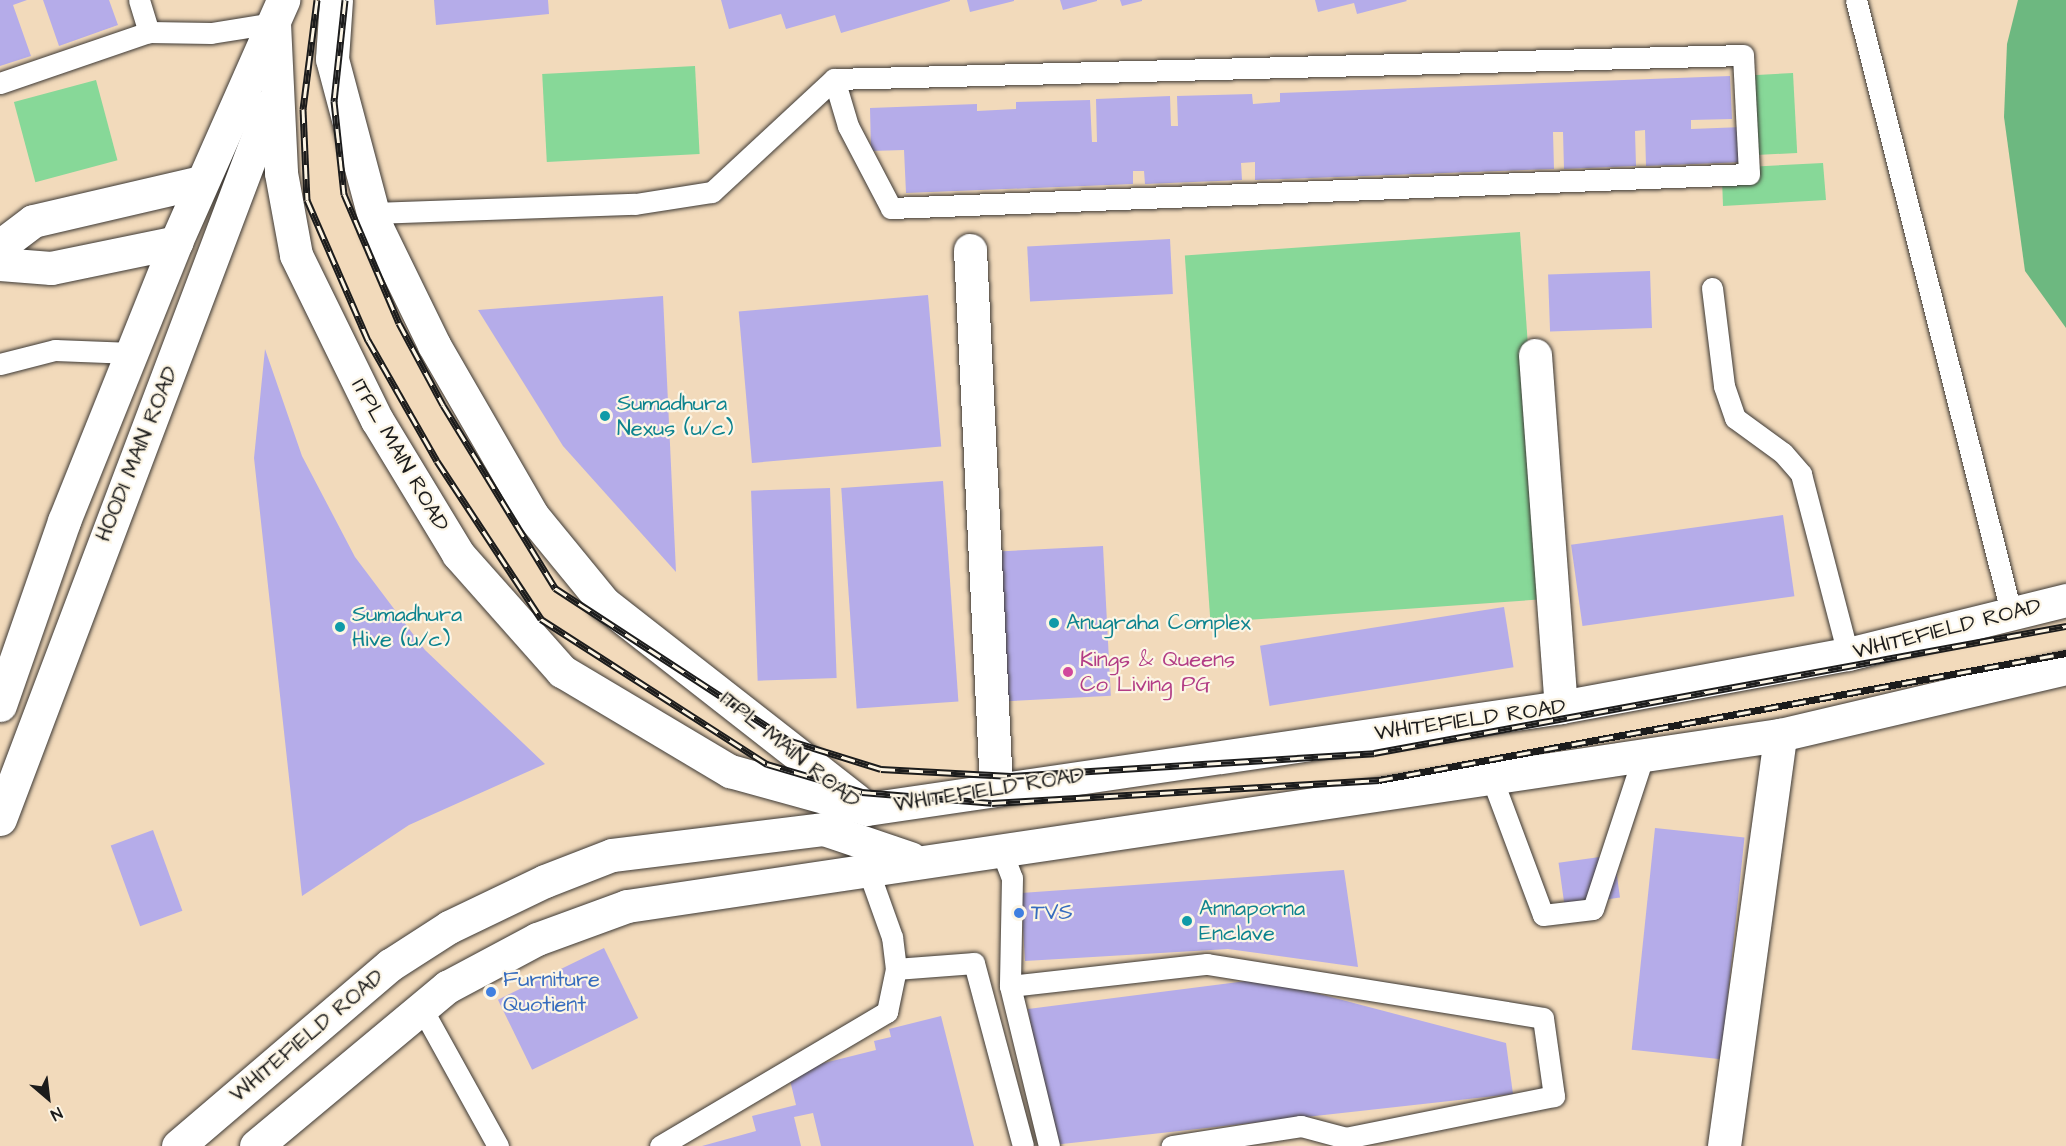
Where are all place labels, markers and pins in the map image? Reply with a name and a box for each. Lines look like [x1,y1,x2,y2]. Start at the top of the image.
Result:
place label: Sumadhura Nexus (u/c) [617,390,733,442]
marker: Sumadhura Nexus (u/c) [598,409,612,423]
place label: Sumadhura Hive (u/c) [352,601,462,652]
place label: Anugraha Complex [1066,610,1251,636]
marker: Anugraha Complex [1047,616,1061,630]
marker: Sumadhura Hive (u/c) [333,620,347,634]
place label: Kings & Queens Co Living PG [1080,646,1235,698]
marker: Kings & Queens Co Living PG [1061,665,1075,679]
place label: Annaporna Enclave [1199,895,1305,946]
place label: TVS [1031,900,1073,926]
marker: TVS [1012,906,1026,920]
marker: Annaporna Enclave [1180,914,1194,928]
place label: Furniture Quotient [503,966,600,1017]
marker: Furniture Quotient [484,985,498,999]

